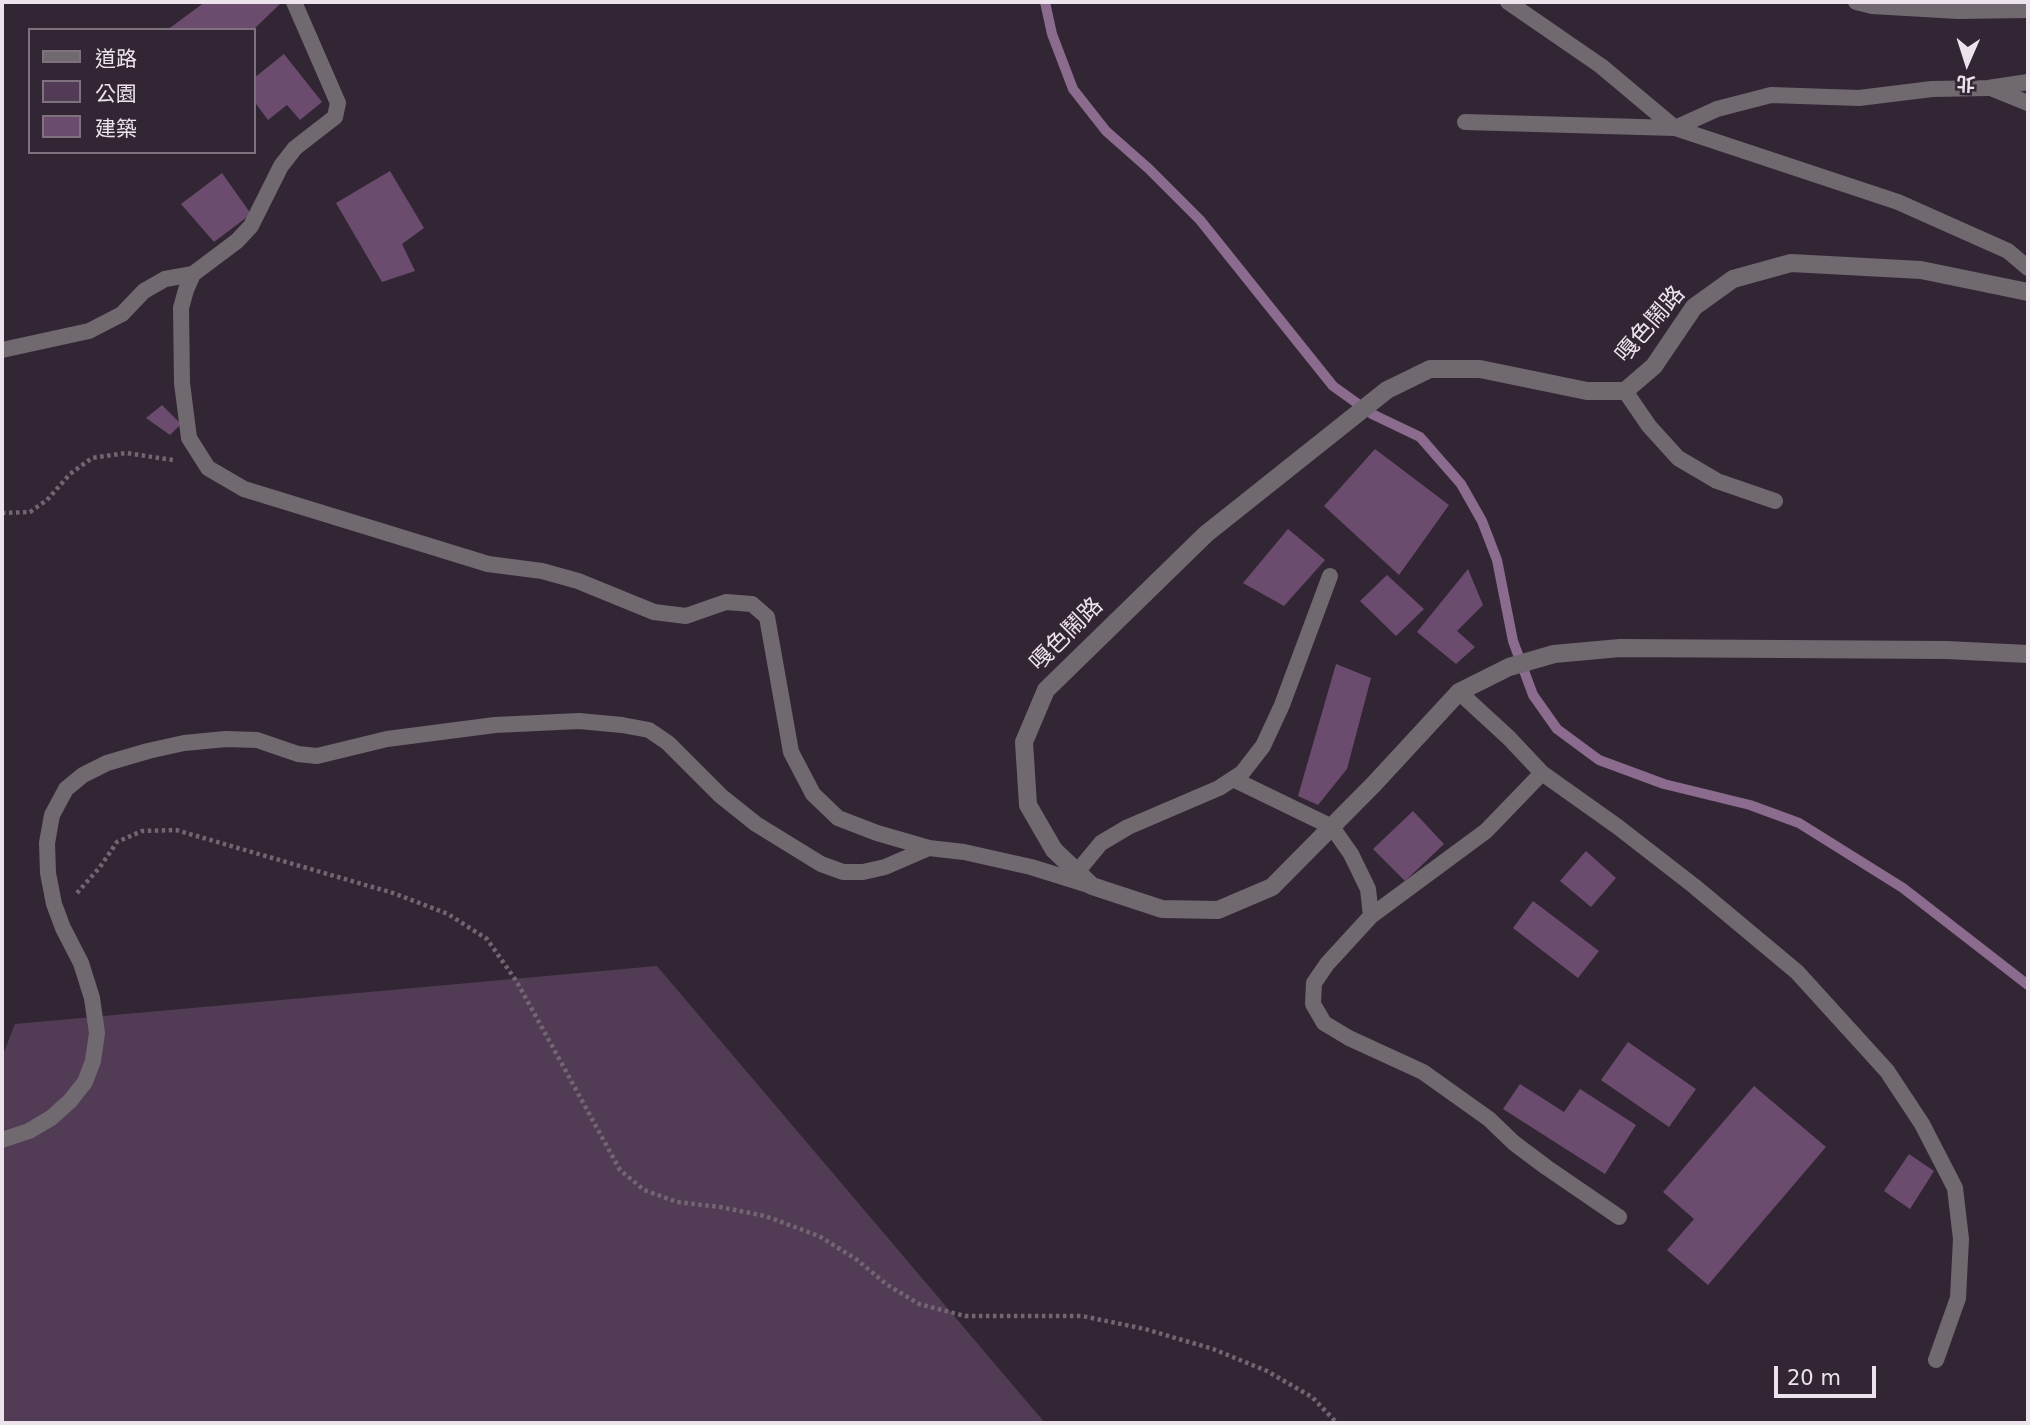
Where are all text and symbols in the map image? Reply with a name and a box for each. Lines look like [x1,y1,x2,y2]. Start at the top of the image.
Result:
legend [28,28,256,154]
north arrow [1932,28,2002,98]
text: 道路 [95,47,137,71]
text: 北 [1956,72,1976,95]
text: 公園 [95,82,137,106]
text: 建築 [95,117,137,141]
street label: 嘎色鬧路 [1610,281,1692,369]
street label: 嘎色鬧路 [1025,593,1109,677]
scale bar [1778,1352,1880,1396]
text: 20 m [1787,1366,1841,1390]

